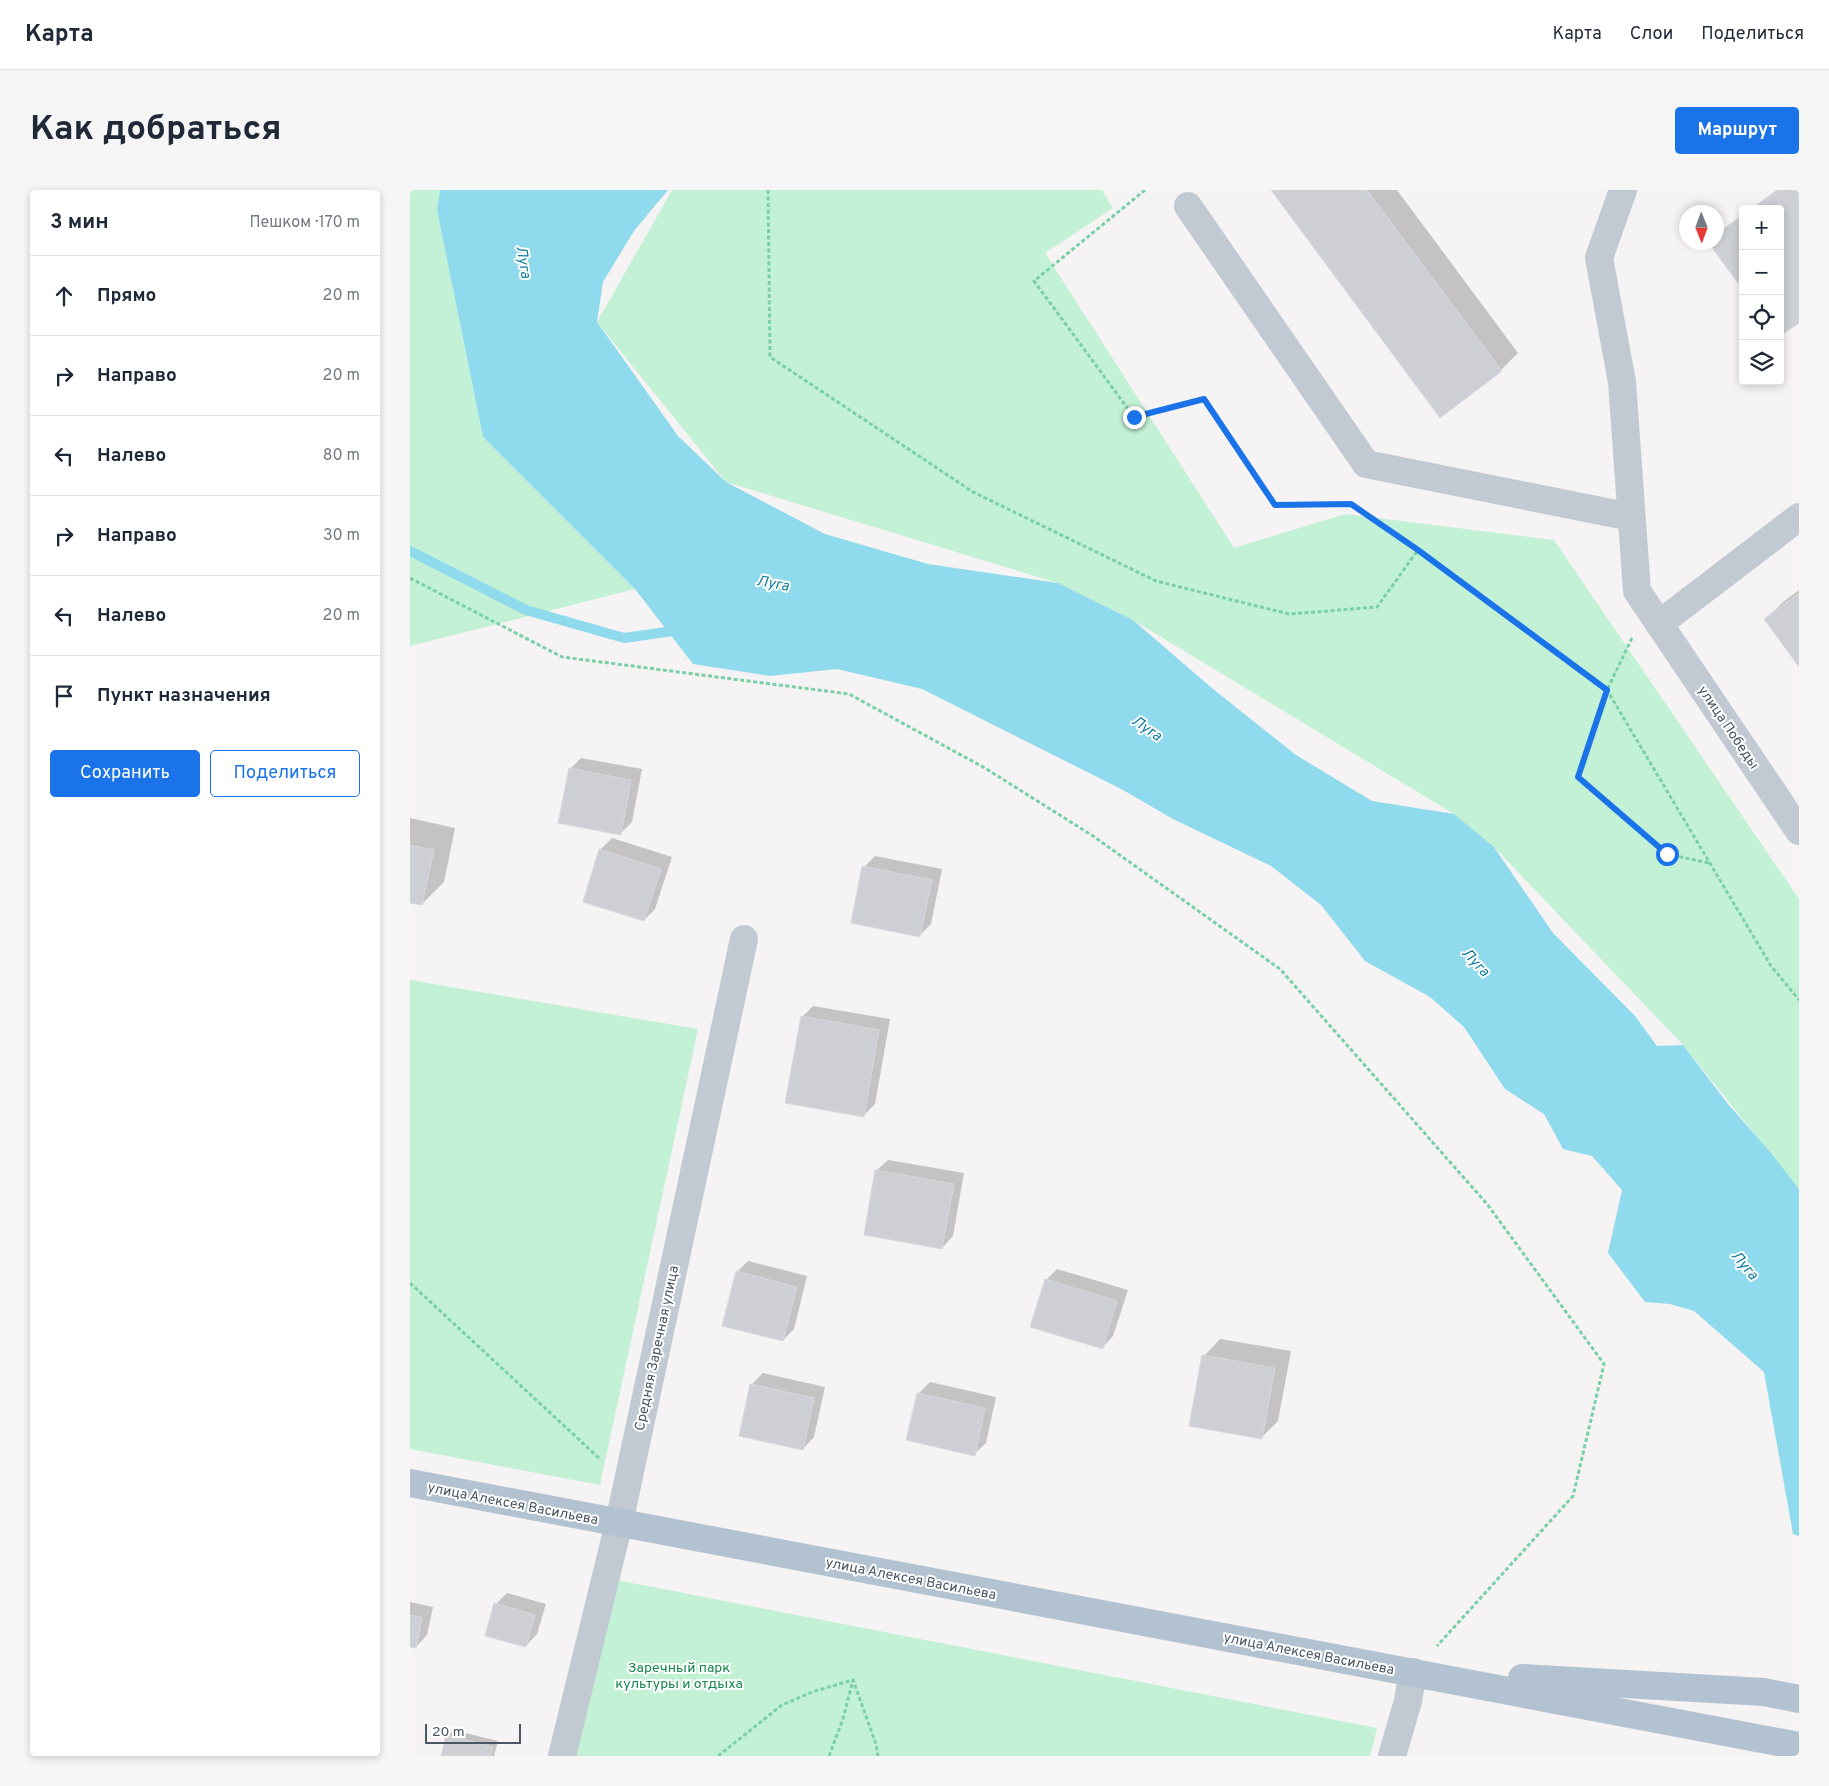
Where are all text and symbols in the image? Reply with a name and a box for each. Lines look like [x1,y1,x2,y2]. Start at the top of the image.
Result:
text: Карта [25,20,94,50]
text: Карта [1552,23,1602,46]
text: Слои [1630,23,1673,46]
text: Поделиться [1701,23,1804,46]
button: Маршрут [1675,107,1799,154]
text: Как добраться [30,108,282,152]
north arrow [1679,205,1724,250]
map controls [1739,205,1784,385]
button: + [1739,205,1784,250]
text: 3 мин [50,209,109,236]
text: Пешком · 170 m [249,213,360,233]
water label: Луга [511,245,534,280]
button: − [1739,250,1784,295]
icon: ahead [50,282,78,310]
text: Прямо [97,284,156,308]
text: 20 m [323,286,360,306]
button: locate [1739,295,1784,340]
button: layers [1739,340,1784,385]
icon: right [50,362,78,390]
text: Направо [97,364,177,388]
text: 20 m [323,366,360,386]
route end [1123,406,1146,429]
icon: left [50,442,78,470]
text: Налево [97,444,166,468]
text: 80 m [323,446,360,466]
icon: right [50,522,78,550]
text: Направо [97,524,177,548]
text: 30 m [323,526,360,546]
water label: Луга [755,572,791,597]
icon: left [50,602,78,630]
text: Налево [97,604,166,628]
text: 20 m [323,606,360,626]
icon: arrive [50,682,78,710]
street label: улица Победы [1694,683,1762,773]
text: Пункт назначения [97,684,271,708]
water label: Луга [1127,712,1165,746]
button: Сохранить [50,750,200,797]
button: Поделиться [210,750,360,797]
route start [1656,843,1679,866]
water label: Луга [1457,945,1493,982]
water label: Луга [1726,1247,1762,1285]
street label: Средняя Заречная улица [632,1264,683,1432]
street label: улица Алексея Васильева [426,1480,599,1529]
street label: улица Алексея Васильева [824,1555,997,1604]
street label: улица Алексея Васильева [1222,1630,1395,1679]
park label: Заречный парк культуры и отдыха [615,1660,743,1693]
scale bar [425,1721,521,1744]
text: 20 m [432,1724,465,1741]

